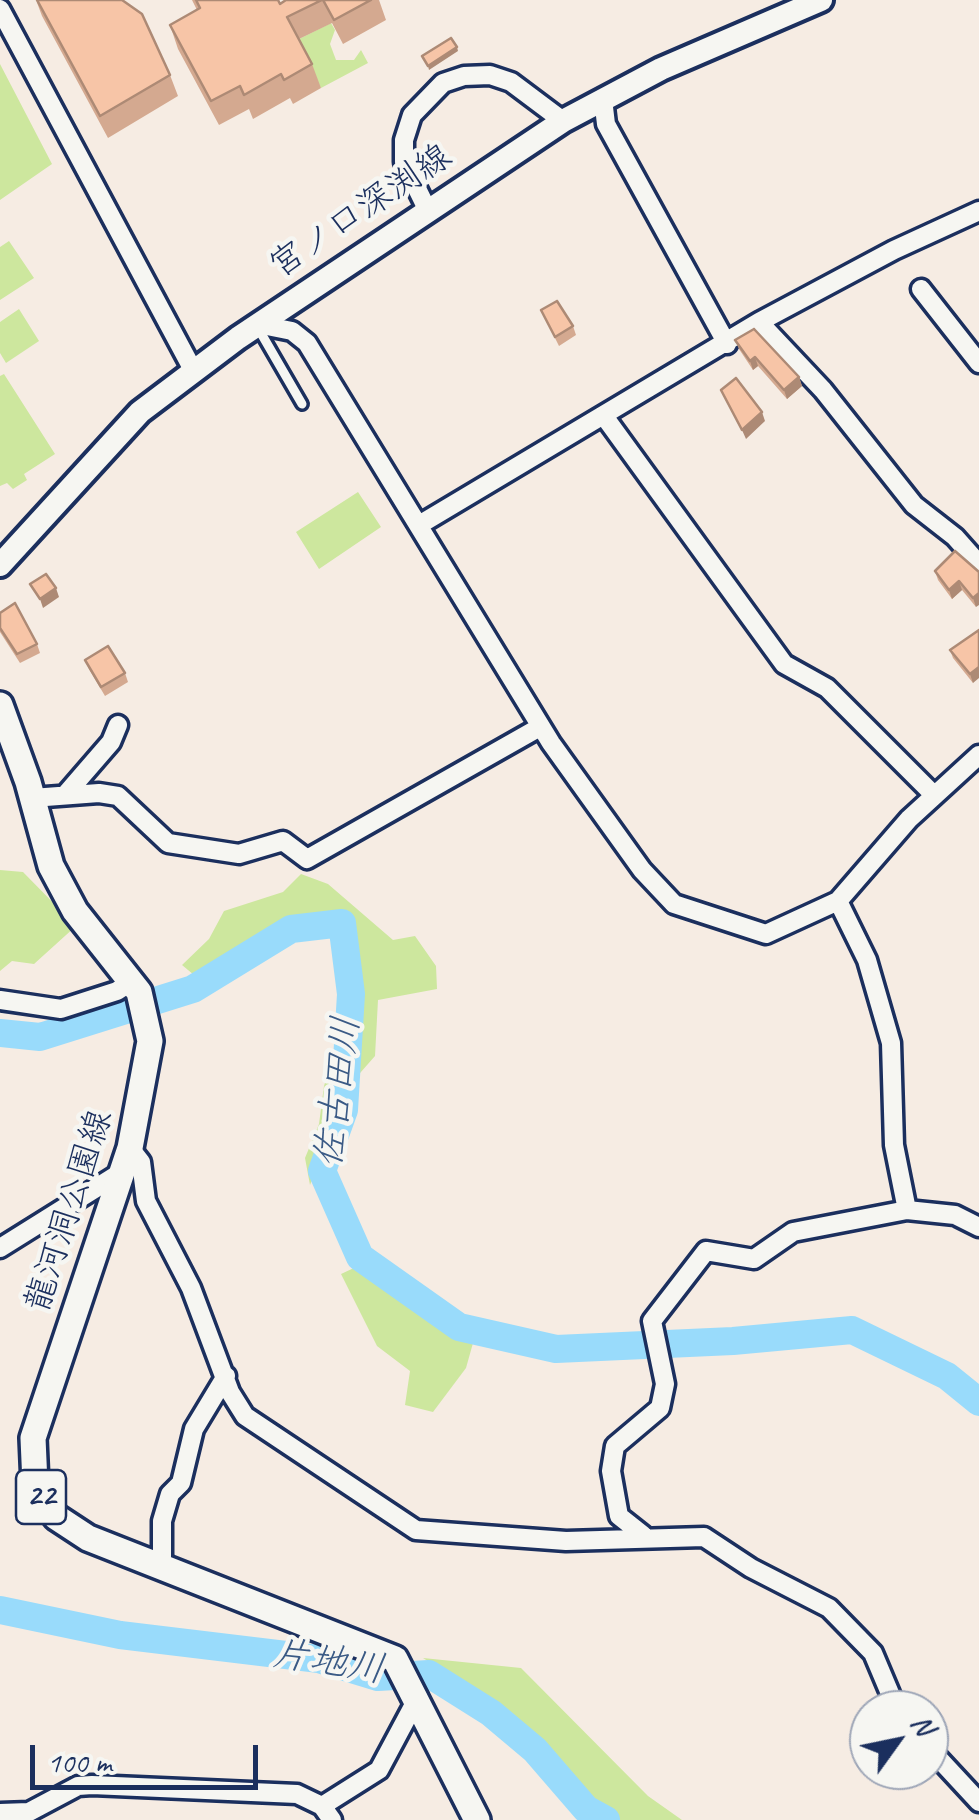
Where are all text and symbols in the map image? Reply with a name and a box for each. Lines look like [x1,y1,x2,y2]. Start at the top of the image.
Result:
street label: 宮ノ口深渕線 [262,136,460,288]
water label: 佐古田川 [307,1014,371,1170]
street label: 龍河洞公園線 [18,1105,122,1317]
road number: 22 [16,1470,66,1524]
water label: 片地川 [268,1632,388,1694]
north arrow [849,1690,949,1790]
text: N [904,1708,942,1741]
scale bar [35,1725,262,1787]
text: 100 m [47,1743,112,1781]

